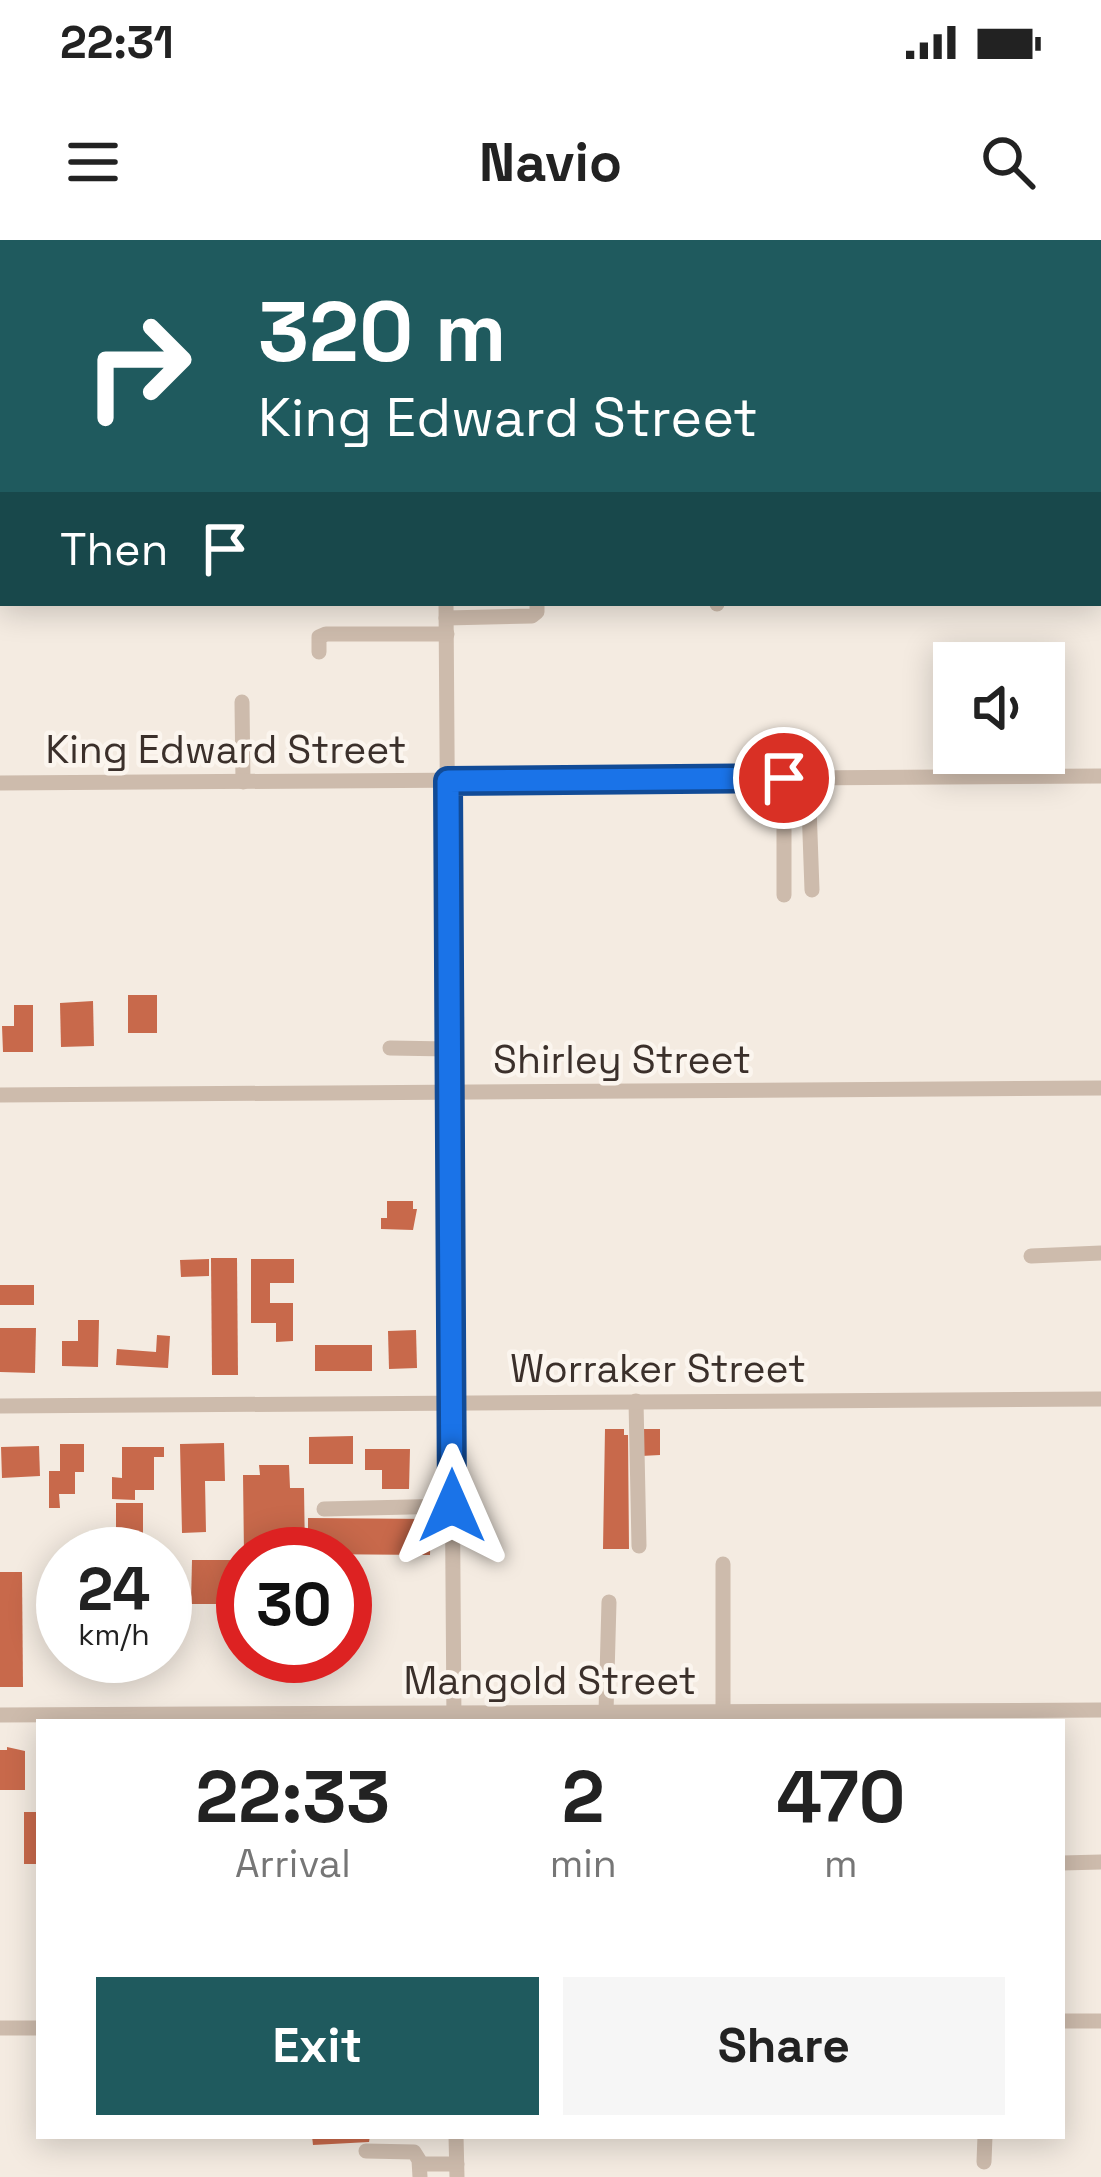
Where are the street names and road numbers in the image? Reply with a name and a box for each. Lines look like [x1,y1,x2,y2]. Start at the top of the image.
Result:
street label: King Edward Street [45,725,407,774]
street label: Shirley Street [493,1035,751,1084]
street label: Worraker Street [510,1344,806,1393]
street label: Mangold Street [403,1656,697,1705]

